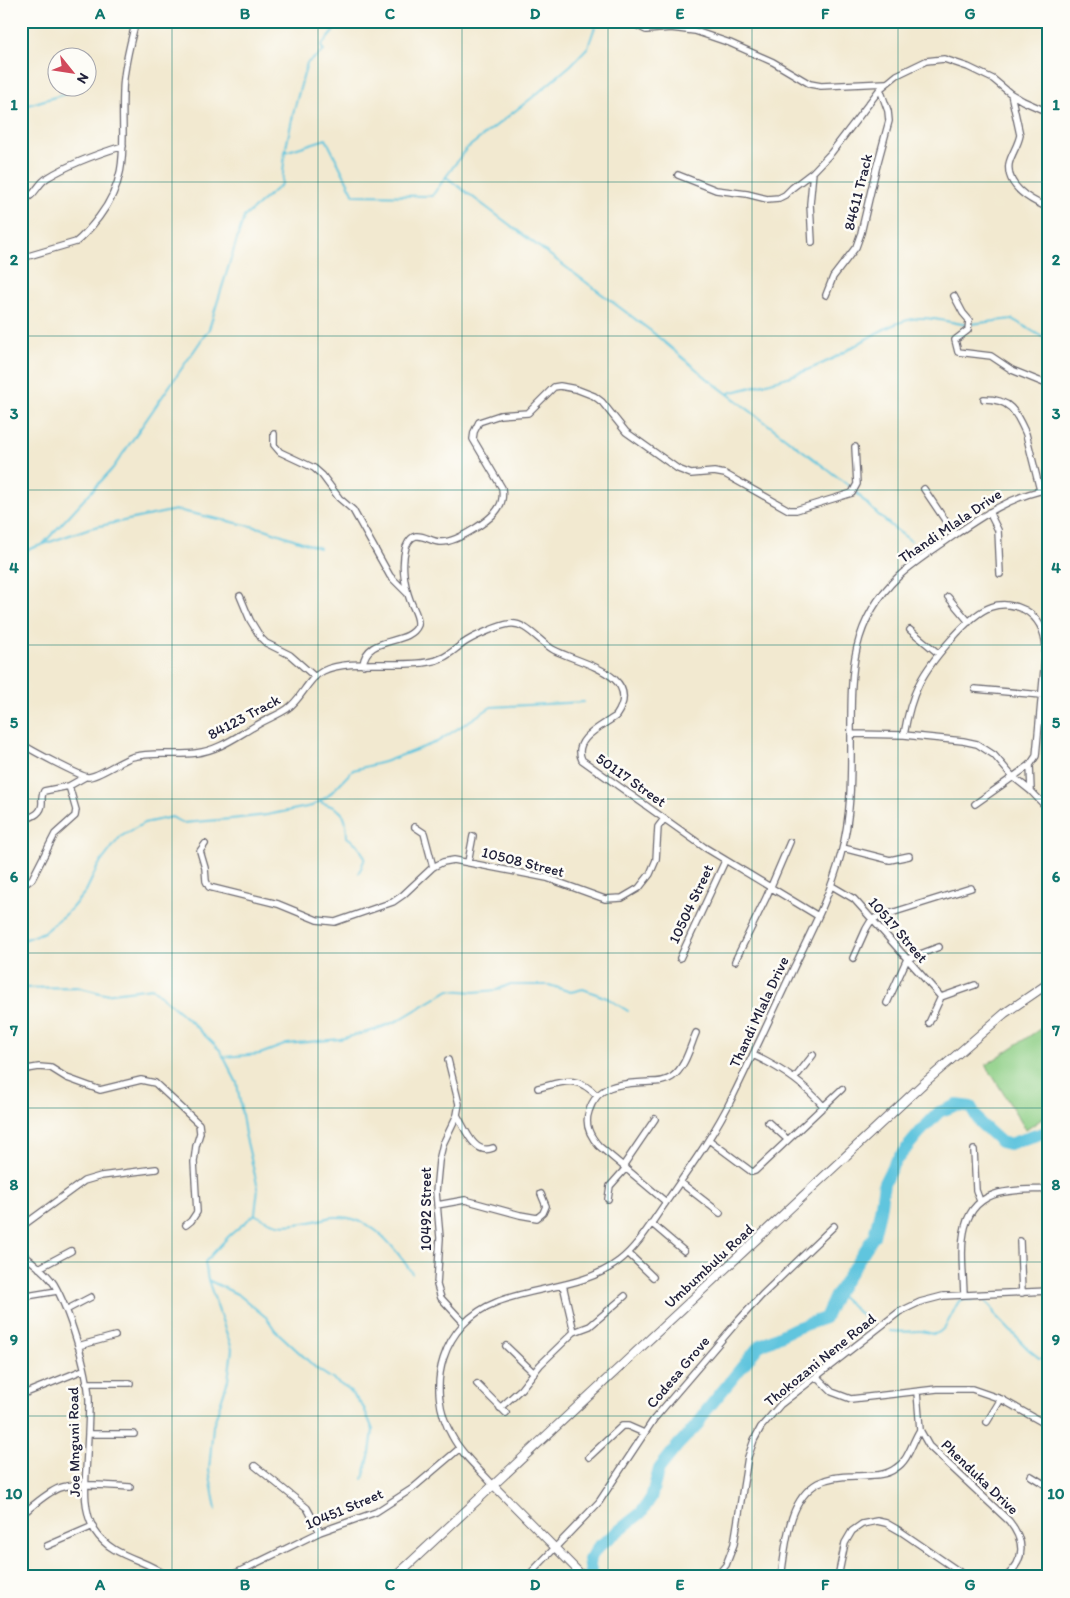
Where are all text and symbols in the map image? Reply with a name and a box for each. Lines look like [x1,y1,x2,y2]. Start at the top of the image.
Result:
text: A [94,4,106,23]
text: B [240,4,251,23]
text: C [385,4,396,23]
text: D [530,4,541,23]
text: E [676,4,685,23]
text: F [821,4,830,23]
text: G [964,4,976,23]
north arrow [48,48,98,98]
text: N [73,70,93,87]
text: 1 [10,95,18,114]
text: 1 [1052,95,1060,114]
street label: 84611 Track [840,152,876,232]
text: 2 [10,250,19,269]
text: 2 [1052,250,1061,269]
text: 3 [10,404,19,423]
text: 3 [1052,404,1061,423]
street label: Thandi Mlala Drive [895,485,1005,567]
text: 4 [9,558,19,577]
text: 4 [1051,558,1061,577]
street label: 84123 Track [205,690,283,744]
text: 5 [10,713,19,732]
text: 5 [1052,713,1061,732]
street label: 50117 Street [592,749,670,811]
street label: 10508 Street [480,843,567,881]
street label: 10504 Street [665,861,717,946]
text: 6 [10,867,19,886]
text: 6 [1052,867,1061,886]
street label: 10517 Street [864,893,932,967]
street label: Thandi Mlala Drive [725,954,793,1070]
text: 7 [9,1021,18,1040]
text: 7 [1051,1021,1060,1040]
street label: 10492 Street [417,1167,435,1251]
text: 8 [10,1175,19,1194]
text: 8 [1052,1175,1061,1194]
street label: Umbumbulu Road [661,1220,757,1312]
street label: Thokozani Nene Road [761,1310,879,1410]
text: 9 [10,1330,18,1349]
text: 9 [1052,1330,1060,1349]
street label: Codesa Grove [643,1332,713,1412]
street label: Joe Mnguni Road [64,1386,84,1497]
street label: Phenduka Drive [938,1436,1022,1518]
text: 10 [5,1484,23,1503]
street label: 10451 Street [302,1484,386,1534]
text: 10 [1047,1484,1065,1503]
text: A [94,1575,106,1594]
text: B [240,1575,251,1594]
text: C [385,1575,396,1594]
text: D [530,1575,541,1594]
text: E [676,1575,685,1594]
text: F [821,1575,830,1594]
text: G [964,1575,976,1594]

